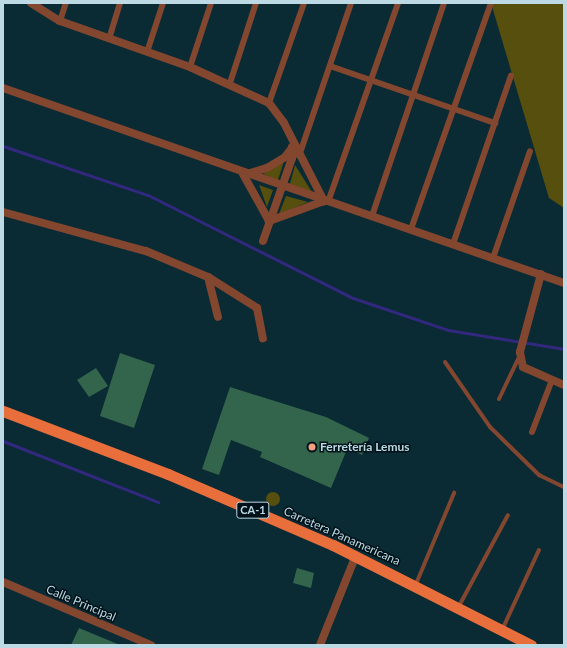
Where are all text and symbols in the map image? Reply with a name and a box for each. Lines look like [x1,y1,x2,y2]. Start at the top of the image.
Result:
place label: Ferretería Lemus [320,440,410,454]
marker: Ferretería Lemus [307,442,317,452]
road number: CA-1 [236,501,270,519]
street label: Carretera Panamericana [281,504,403,568]
street label: Calle Principal [44,582,118,624]

